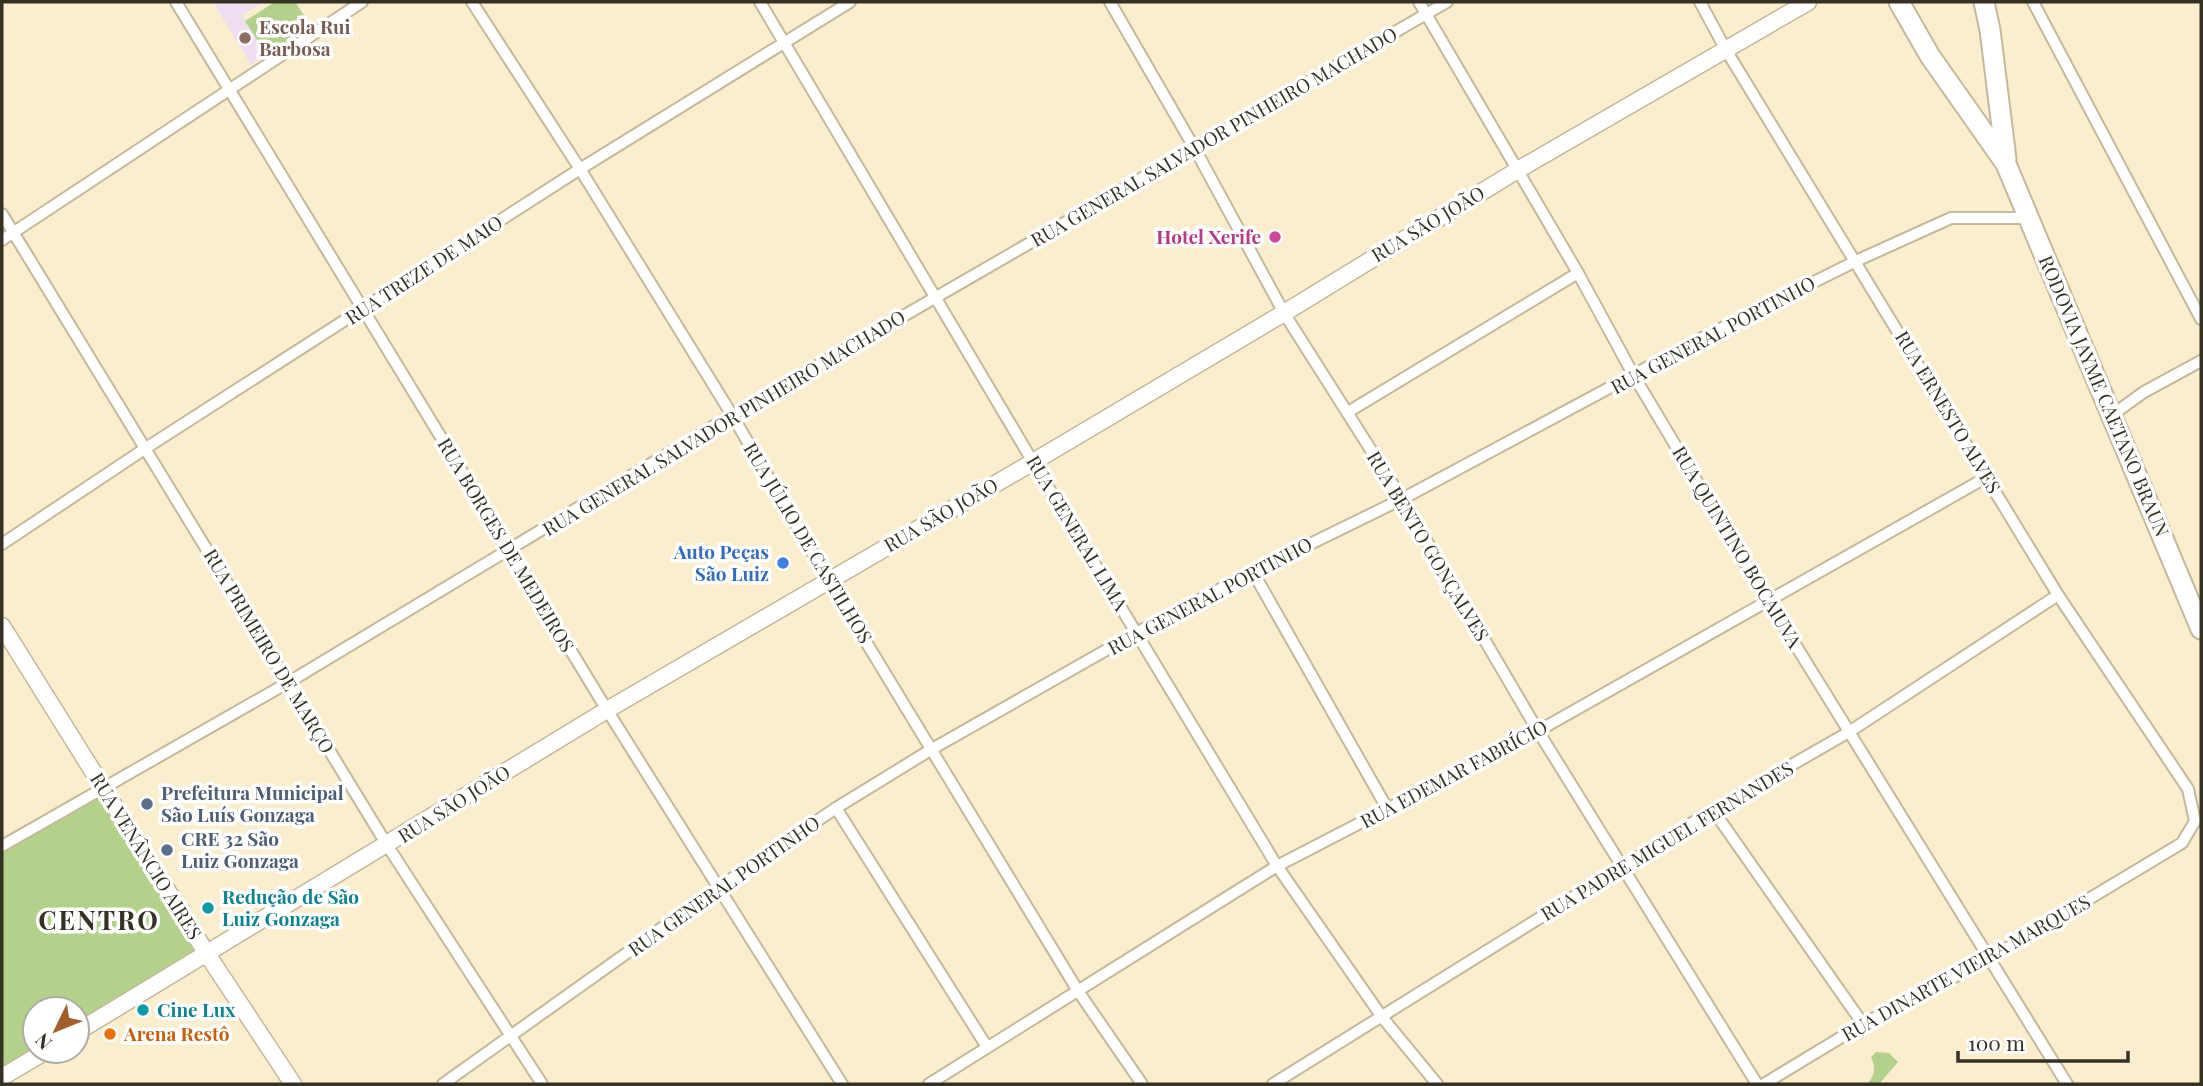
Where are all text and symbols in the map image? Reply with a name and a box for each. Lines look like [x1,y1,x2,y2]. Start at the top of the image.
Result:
place label: Escola Rui Barbosa [259,13,351,61]
street label: RUA GENERAL SALVADOR PINHEIRO MACHADO [1026,20,1401,252]
marker: Escola Rui Barbosa [237,30,253,46]
street label: RUA SÃO JOÃO [1366,179,1489,267]
street label: RUA TREZE DE MAIO [340,209,507,330]
place label: Hotel Xerife [1156,223,1261,249]
marker: Hotel Xerife [1267,229,1283,245]
street label: RODOVIA JAYME CAETANO BRAUN [2034,251,2176,540]
street label: RUA GENERAL PORTINHO [1606,269,1819,399]
street label: RUA GENERAL SALVADOR PINHEIRO MACHADO [537,303,910,541]
street label: RUA ERNESTO ALVES [1890,325,2008,498]
street label: RUA BORGES DE MEDEIROS [432,433,581,656]
street label: RUA JÚLIO DE CASTILHOS [739,437,879,648]
street label: RUA QUINTINO BOCAIUVA [1667,441,1809,653]
street label: RUA BENTO GONÇALVES [1362,446,1496,645]
street label: RUA GENERAL LIMA [1021,450,1135,616]
street label: RUA SÃO JOÃO [879,471,1002,557]
street label: RUA GENERAL PORTINHO [1103,530,1316,660]
place label: Auto Peças São Luiz [673,538,769,586]
street label: RUA PRIMEIRO DE MARÇO [198,543,341,758]
marker: Auto Peças São Luiz [775,555,791,571]
street label: RUA EDEMAR FABRÍCIO [1355,713,1552,833]
street label: RUA PADRE MIGUEL FERNANDES [1535,754,1798,926]
street label: RUA SÃO JOÃO [392,758,515,848]
street label: RUA VENÂNCIO AIRES [85,767,209,944]
place label: Prefeitura Municipal São Luís Gonzaga [161,779,344,827]
marker: Prefeitura Municipal São Luís Gonzaga [139,796,155,812]
street label: RUA GENERAL PORTINHO [622,809,824,961]
place label: CRE 32 São Luiz Gonzaga [181,825,299,873]
marker: CRE 32 São Luiz Gonzaga [159,842,175,858]
place label: Redução de São Luiz Gonzaga [222,883,359,931]
street label: RUA DINARTE VIEIRA MARQUES [1837,888,2094,1046]
marker: Redução de São Luiz Gonzaga [200,900,216,916]
district label: CENTRO [38,902,160,937]
north arrow [21,995,91,1065]
place label: Cine Lux [157,996,236,1022]
marker: Cine Lux [135,1002,151,1018]
place label: Arena Restô [123,1020,230,1046]
scale bar [1958,1020,2128,1064]
marker: Arena Restô [102,1026,118,1042]
text: N [28,1028,57,1056]
text: 100 m [1968,1028,2025,1056]

